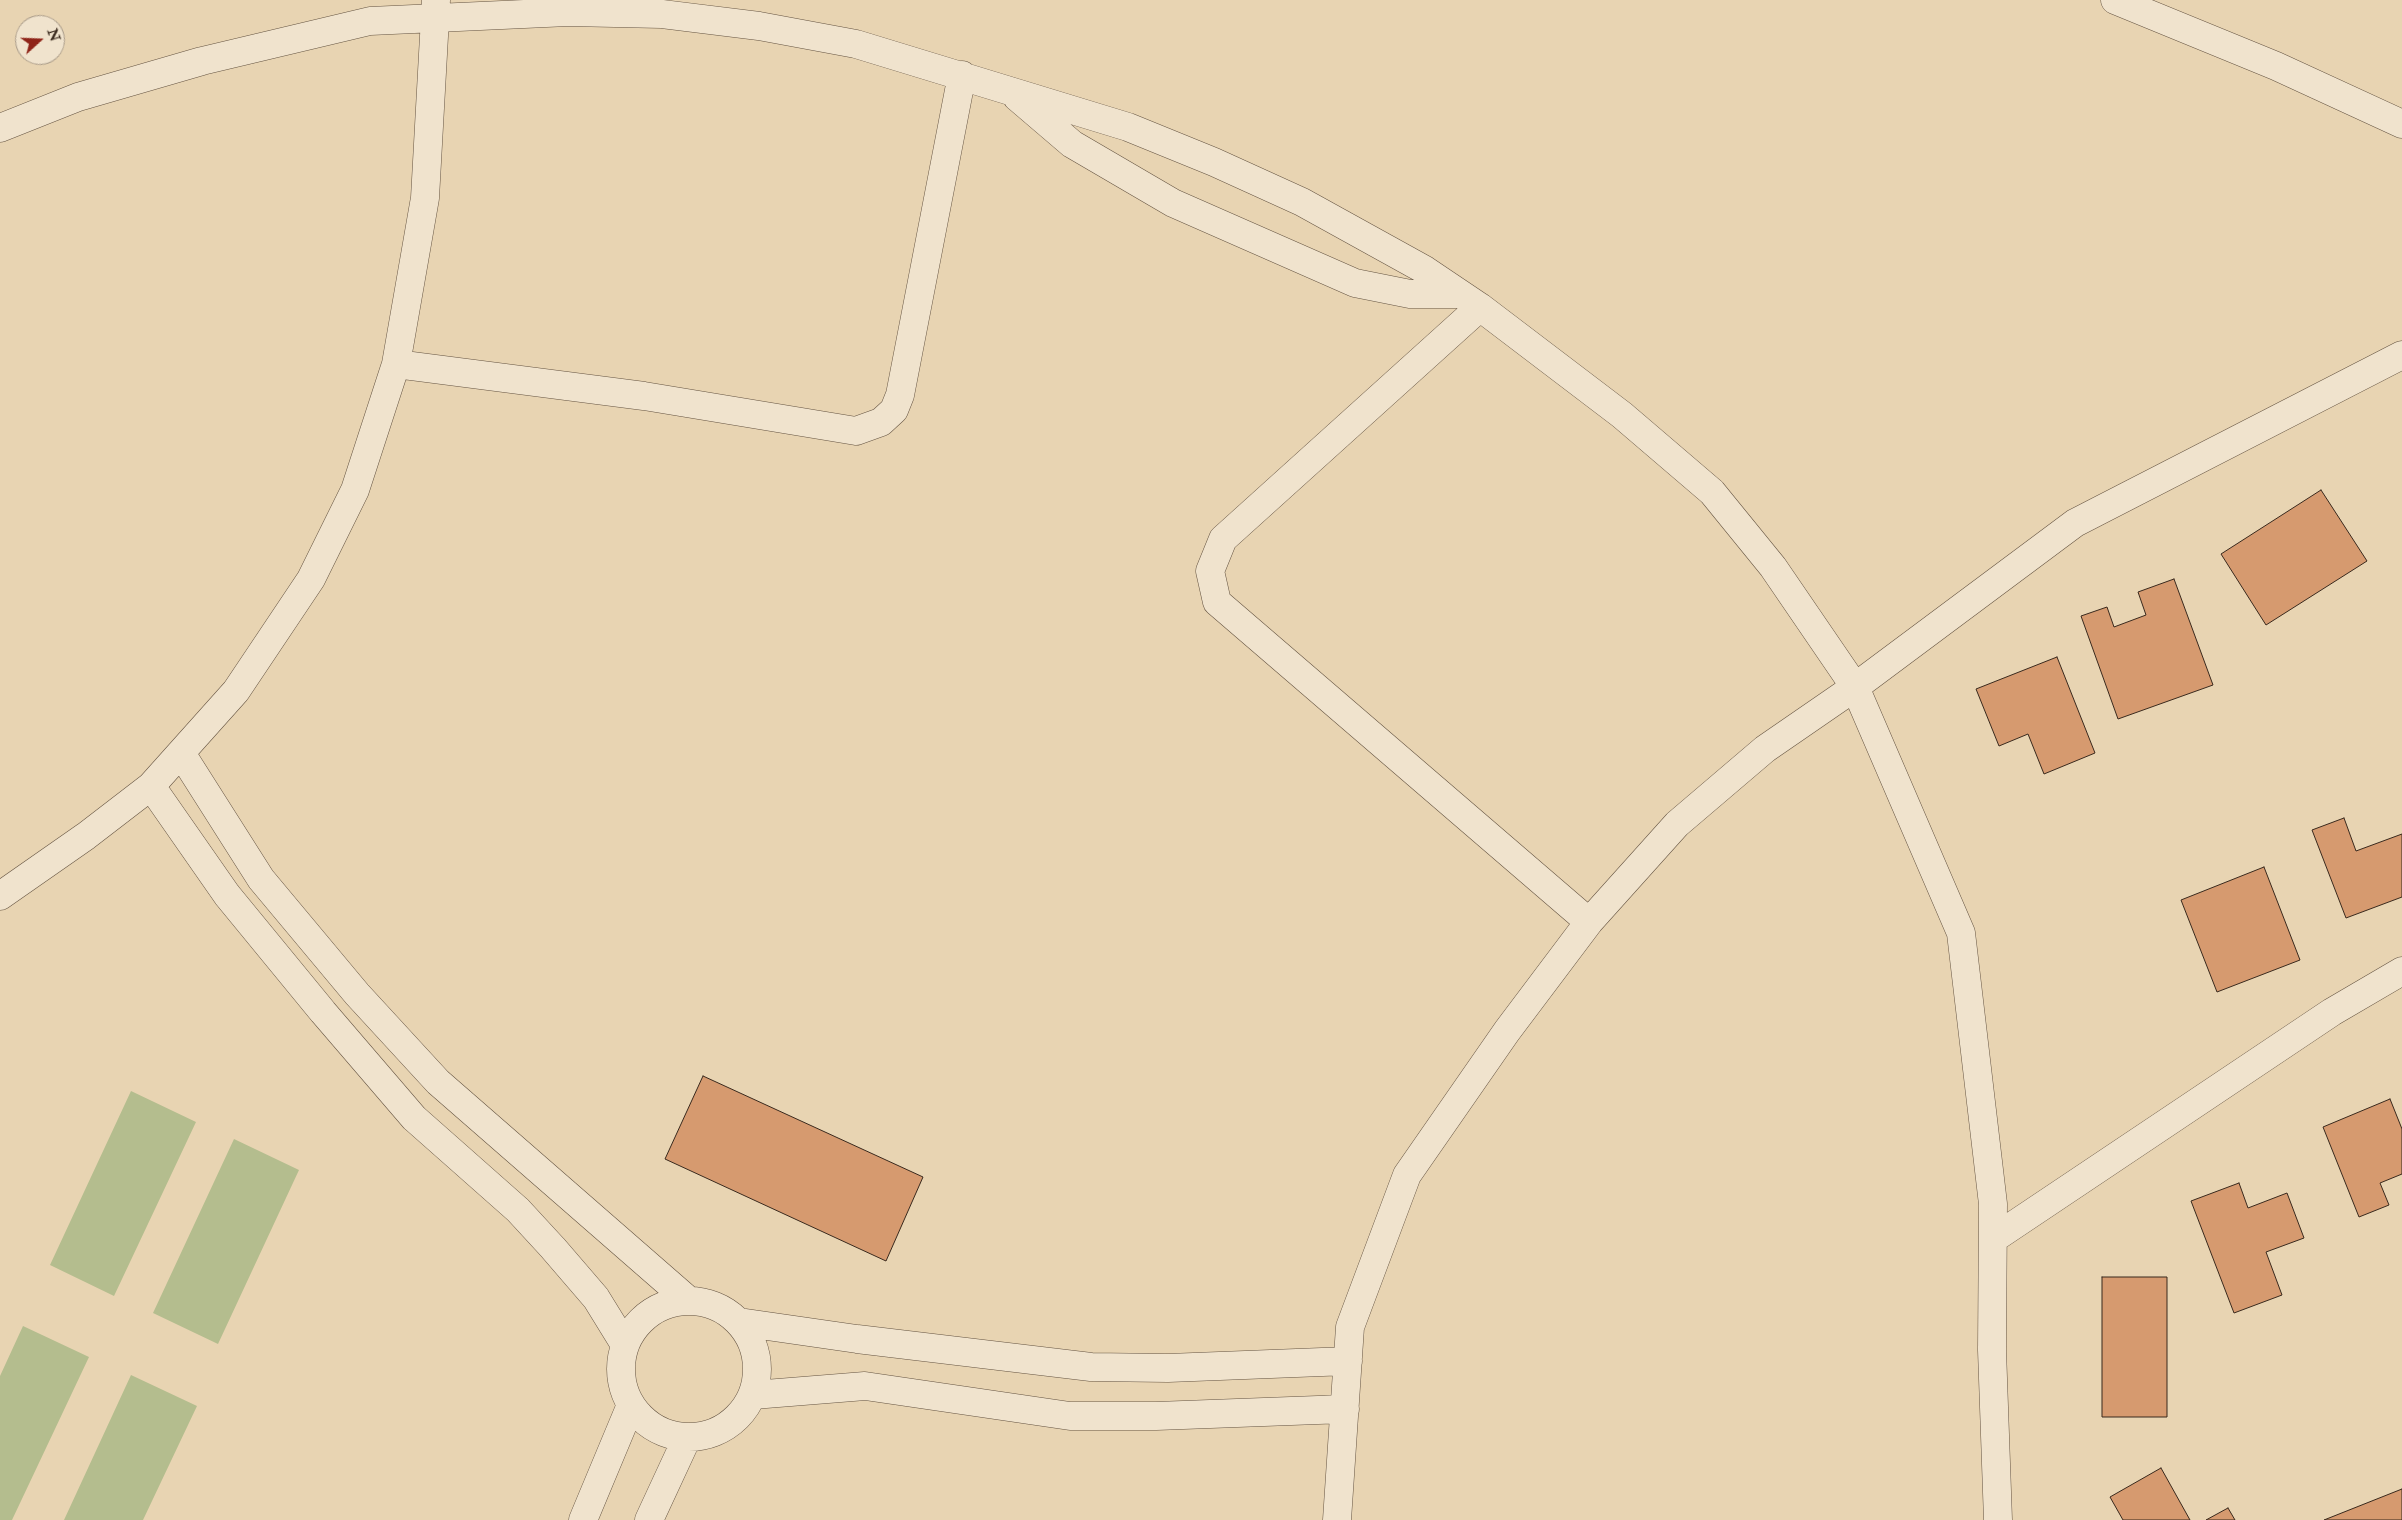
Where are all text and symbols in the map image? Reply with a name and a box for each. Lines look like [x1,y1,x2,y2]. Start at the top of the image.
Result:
north arrow [15,15,65,65]
text: N [43,26,64,44]

